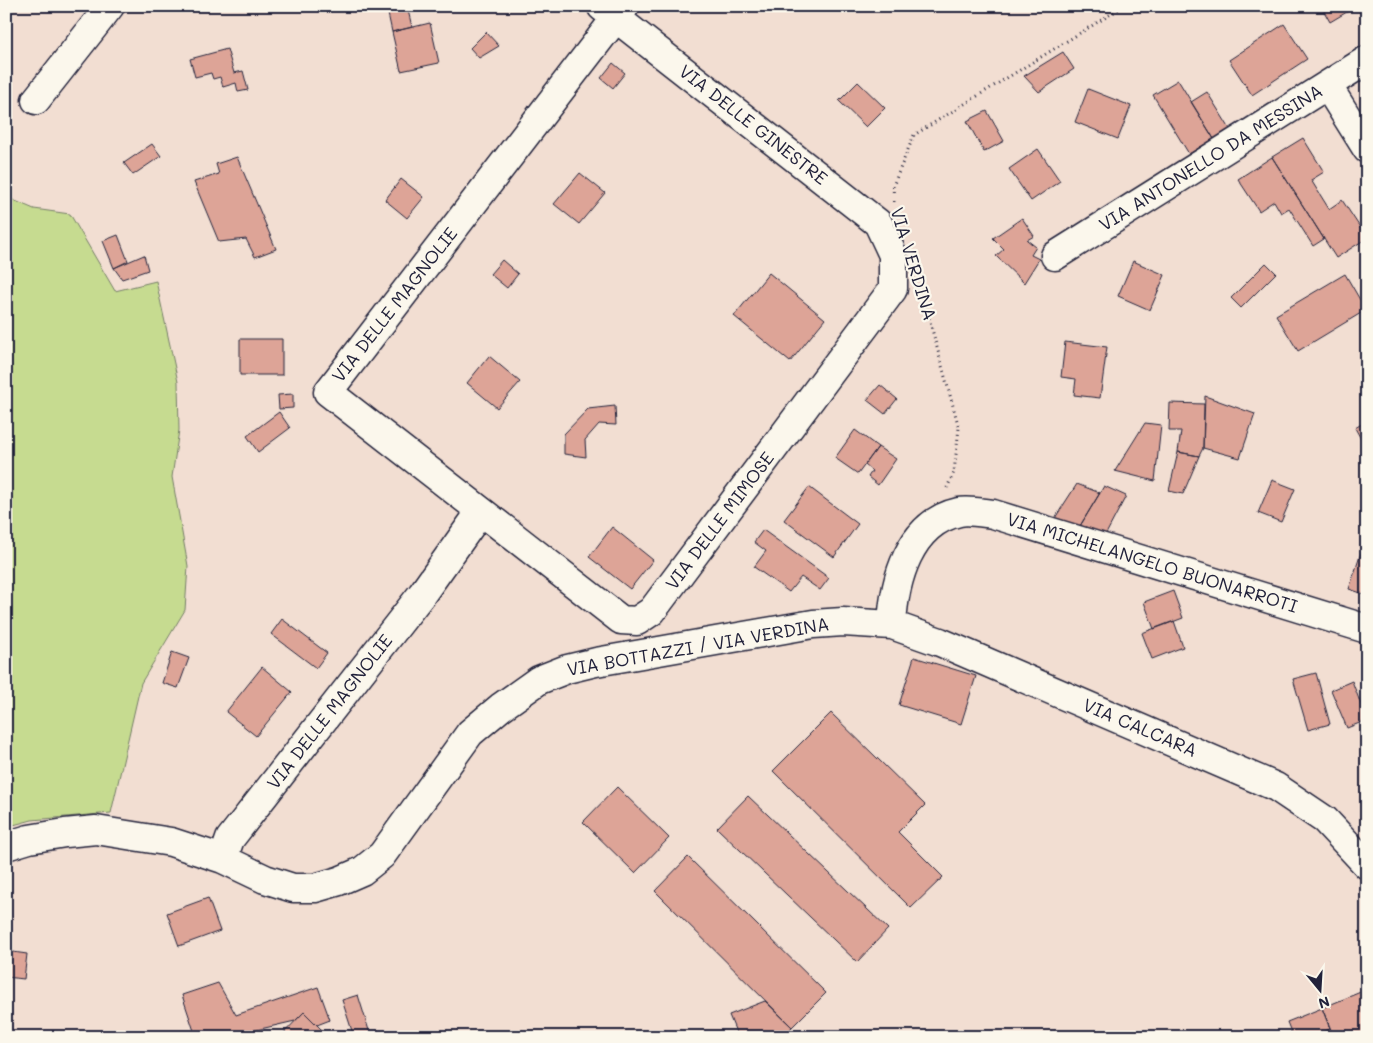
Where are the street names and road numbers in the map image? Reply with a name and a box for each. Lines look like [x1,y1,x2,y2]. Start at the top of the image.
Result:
street label: VIA DELLE GINESTRE [674,59,833,190]
street label: VIA ANTONELLO DA MESSINA [1094,78,1327,236]
street label: VIA VERDINA [885,204,943,323]
street label: VIA DELLE MAGNOLIE [326,222,462,387]
street label: VIA DELLE MIMOSE [659,447,779,594]
street label: VIA MICHELANGELO BUONARROTI [1004,506,1301,618]
street label: VIA BOTTAZZI / VIA VERDINA [565,611,831,681]
street label: VIA DELLE MAGNOLIE [261,629,397,794]
street label: VIA CALCARA [1080,692,1201,762]

